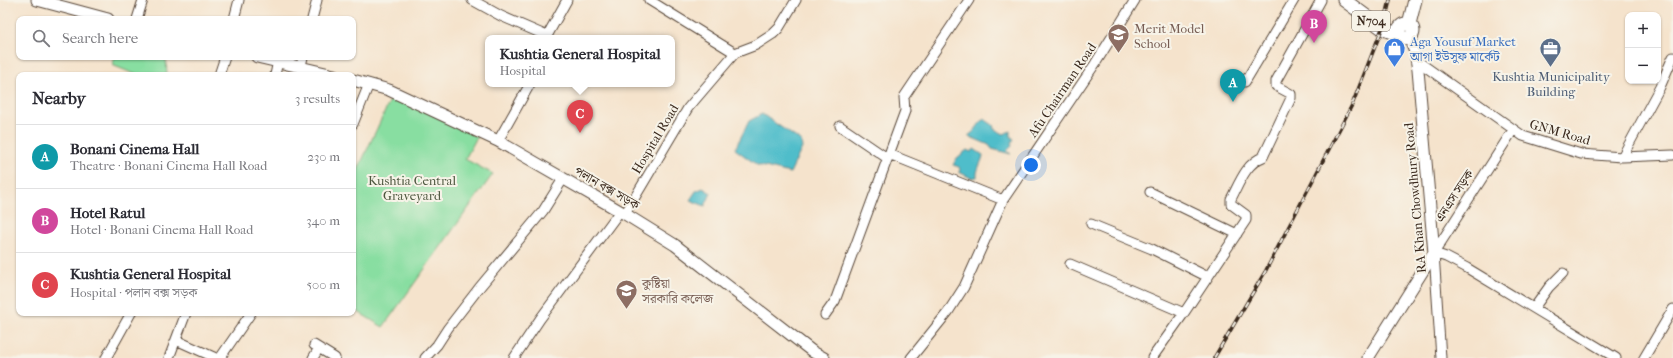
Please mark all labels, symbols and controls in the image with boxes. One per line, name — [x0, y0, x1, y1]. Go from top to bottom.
pin: B — [1301, 10, 1327, 43]
road number: N704 — [1352, 11, 1390, 31]
map controls — [1625, 12, 1661, 84]
button: + — [1625, 12, 1661, 48]
search box — [16, 16, 356, 60]
place label: Merit Model School — [1134, 21, 1205, 51]
school or university icon: Merit Model School — [1106, 22, 1132, 55]
icon: search — [30, 27, 52, 49]
text: Search here — [62, 29, 138, 47]
place label: Aga Yousuf Market আগা ইউসুফ মার্কেট — [1409, 34, 1516, 64]
popup — [485, 35, 675, 87]
shop icon: Aga Yousuf Market আগা ইউসুফ মার্কেট — [1381, 35, 1407, 68]
office icon: Kushtia Municipality Building — [1538, 35, 1564, 68]
street label: Afu Chairman Road — [1024, 39, 1100, 141]
text: Kushtia General Hospital — [499, 45, 661, 63]
button: − — [1625, 48, 1661, 84]
text: Hospital — [499, 63, 546, 78]
pin: A — [1220, 69, 1246, 102]
place label: Kushtia Municipality Building — [1492, 69, 1611, 99]
text: Nearby — [32, 88, 86, 108]
text: 3 results — [295, 91, 340, 106]
pin: C — [567, 100, 593, 133]
street label: Hospital Road — [628, 101, 682, 176]
street label: GNM Road — [1528, 116, 1593, 148]
street label: RA Khan Chowdhury Road — [1401, 121, 1429, 274]
text: Bonani Cinema Hall — [70, 140, 199, 158]
text: A — [41, 149, 49, 164]
text: 230 m — [307, 149, 340, 164]
your location — [1021, 155, 1041, 175]
text: Theatre · Bonani Cinema Hall Road — [70, 158, 267, 173]
street label: পলান বক্স সড়ক — [572, 163, 643, 213]
street label: এনএস সড়ক — [1432, 166, 1477, 225]
park label: Kushtia Central Graveyard — [368, 173, 456, 203]
text: Hotel Ratul — [70, 204, 145, 222]
text: B — [41, 213, 49, 228]
text: 340 m — [306, 213, 340, 228]
text: Hotel · Bonani Cinema Hall Road — [70, 222, 253, 237]
text: Kushtia General Hospital — [70, 265, 231, 283]
place label: কুষ্টিয়া সরকারি কলেজ — [641, 276, 714, 306]
text: C — [41, 277, 49, 292]
text: 500 m — [306, 277, 340, 292]
school or university icon: কুষ্টিয়া সরকারি কলেজ — [614, 277, 640, 310]
text: Hospital · পলান বক্স সড়ক — [70, 285, 197, 300]

